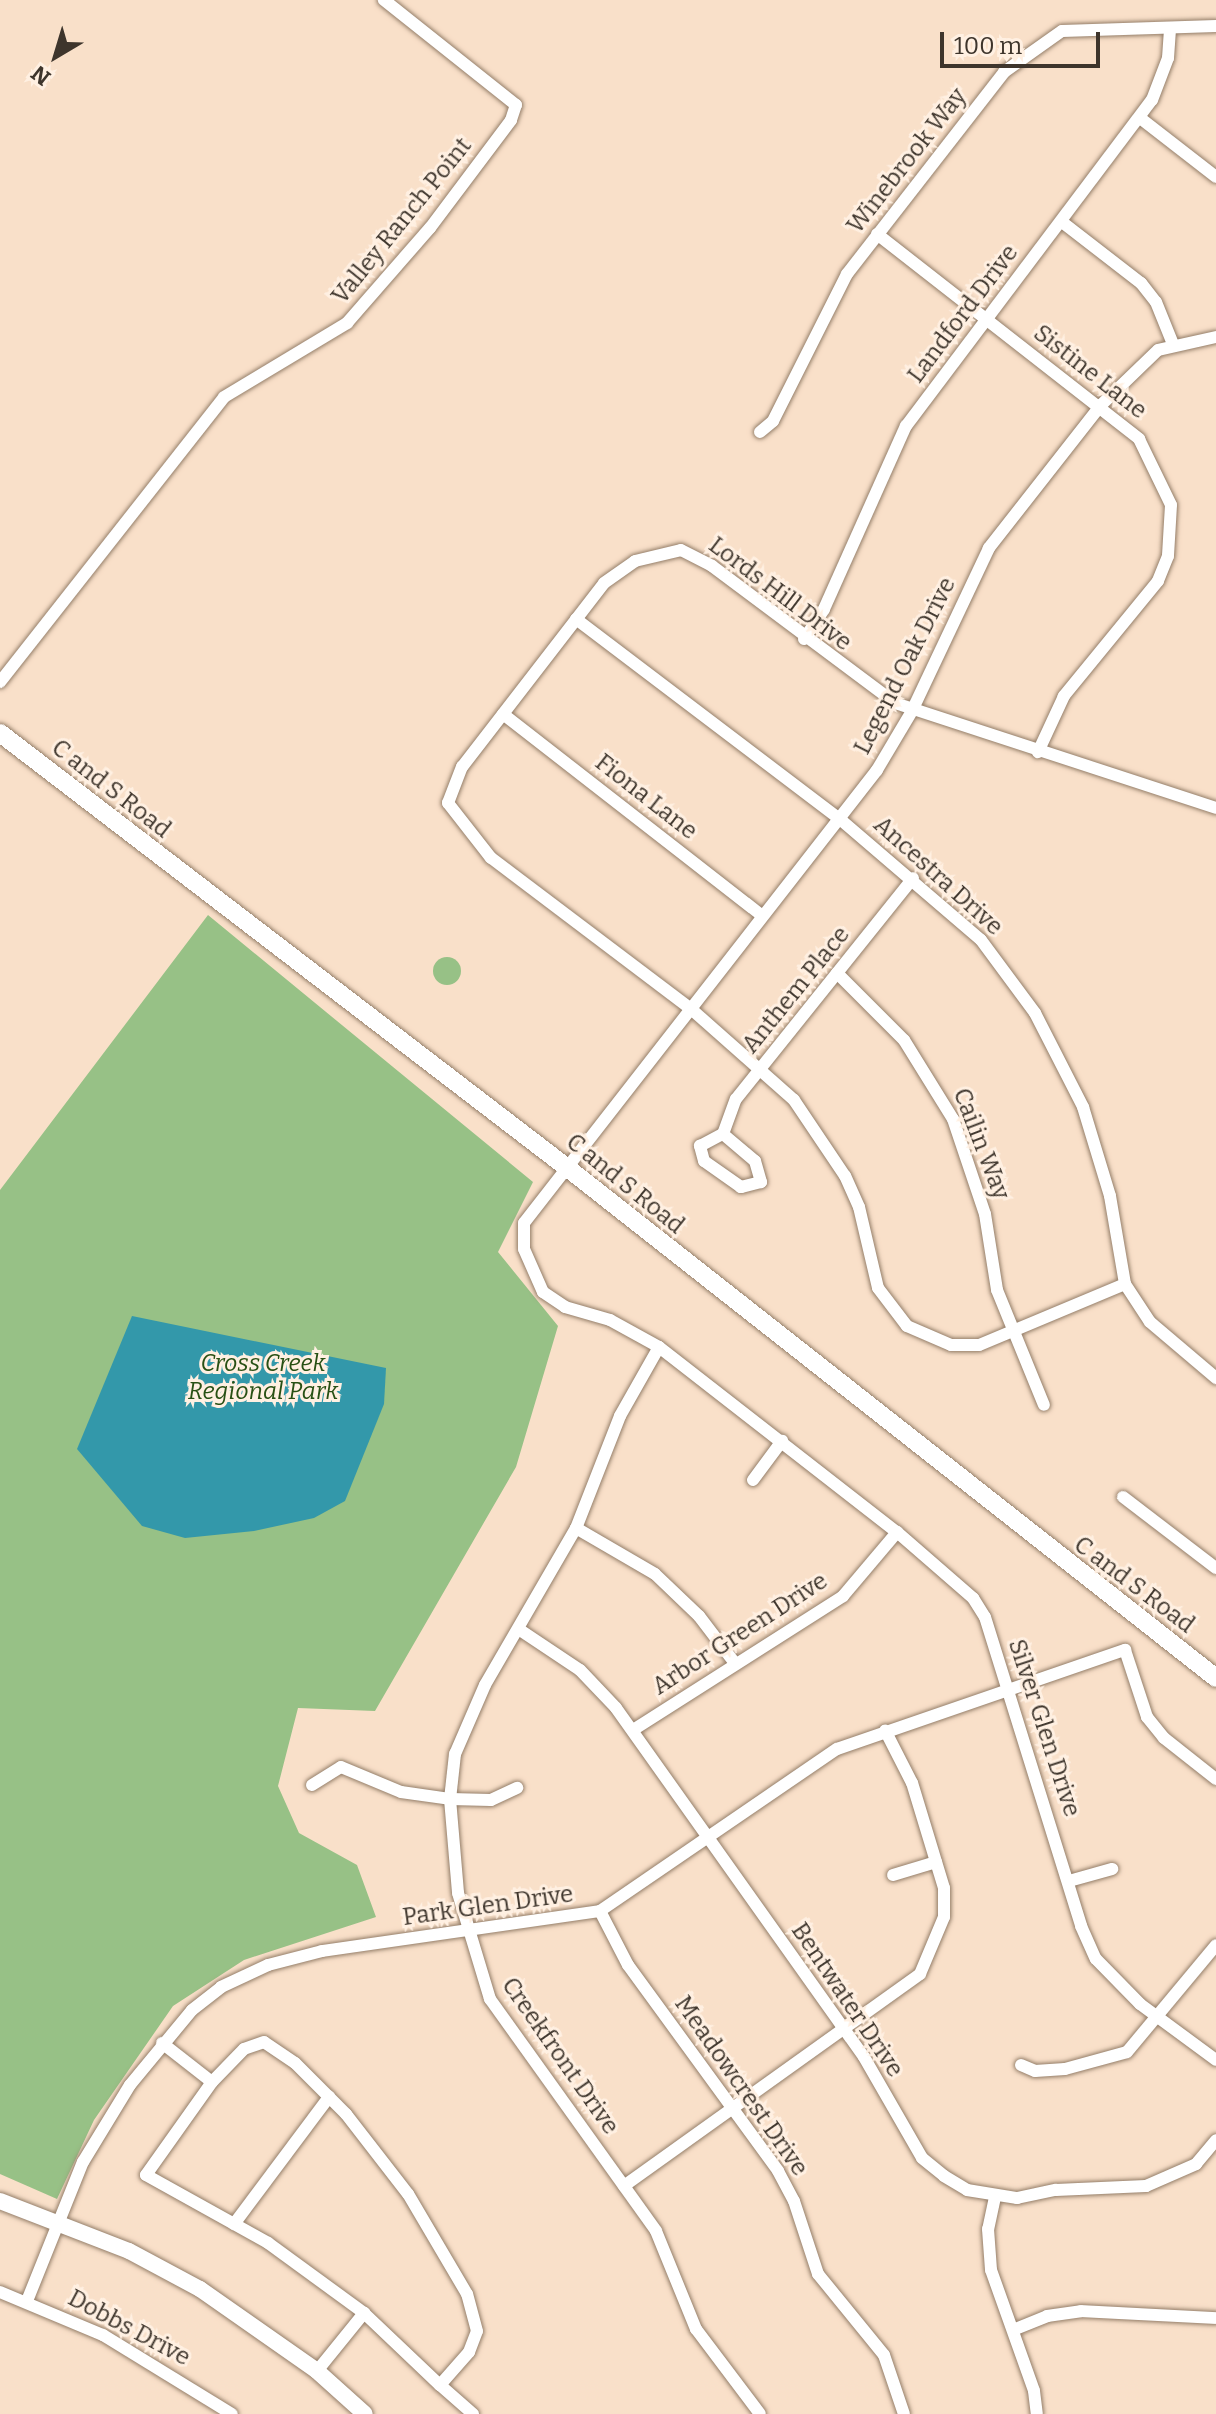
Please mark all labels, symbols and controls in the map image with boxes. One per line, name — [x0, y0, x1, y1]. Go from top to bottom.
north arrow — [16, 16, 96, 96]
scale bar — [944, 16, 1104, 66]
text: 100 m — [954, 32, 1022, 60]
text: N — [26, 59, 56, 91]
street label: Winebrook Way — [841, 83, 973, 239]
street label: Valley Ranch Point — [326, 132, 478, 310]
street label: Landford Drive — [902, 239, 1024, 389]
street label: Sistine Lane — [1028, 319, 1152, 425]
street label: Lords Hill Drive — [703, 531, 857, 657]
street label: Legend Oak Drive — [848, 573, 962, 759]
street label: C and S Road — [46, 734, 176, 844]
street label: Fiona Lane — [589, 748, 703, 846]
street label: Ancestra Drive — [867, 810, 1009, 942]
street label: Anthem Place — [736, 921, 856, 1059]
street label: Cailin Way — [947, 1084, 1015, 1204]
street label: C and S Road — [560, 1128, 690, 1240]
park label: Cross Creek Regional Park — [188, 1350, 338, 1406]
street label: C and S Road — [1068, 1530, 1200, 1640]
street label: Arbor Green Drive — [647, 1567, 833, 1701]
street label: Silver Glen Drive — [1002, 1636, 1086, 1820]
street label: Park Glen Drive — [401, 1880, 575, 1932]
street label: Bentwater Drive — [785, 1917, 909, 2083]
street label: Creekfront Drive — [495, 1972, 625, 2140]
street label: Meadowcrest Drive — [668, 1991, 814, 2181]
street label: Dobbs Drive — [63, 2284, 195, 2372]

